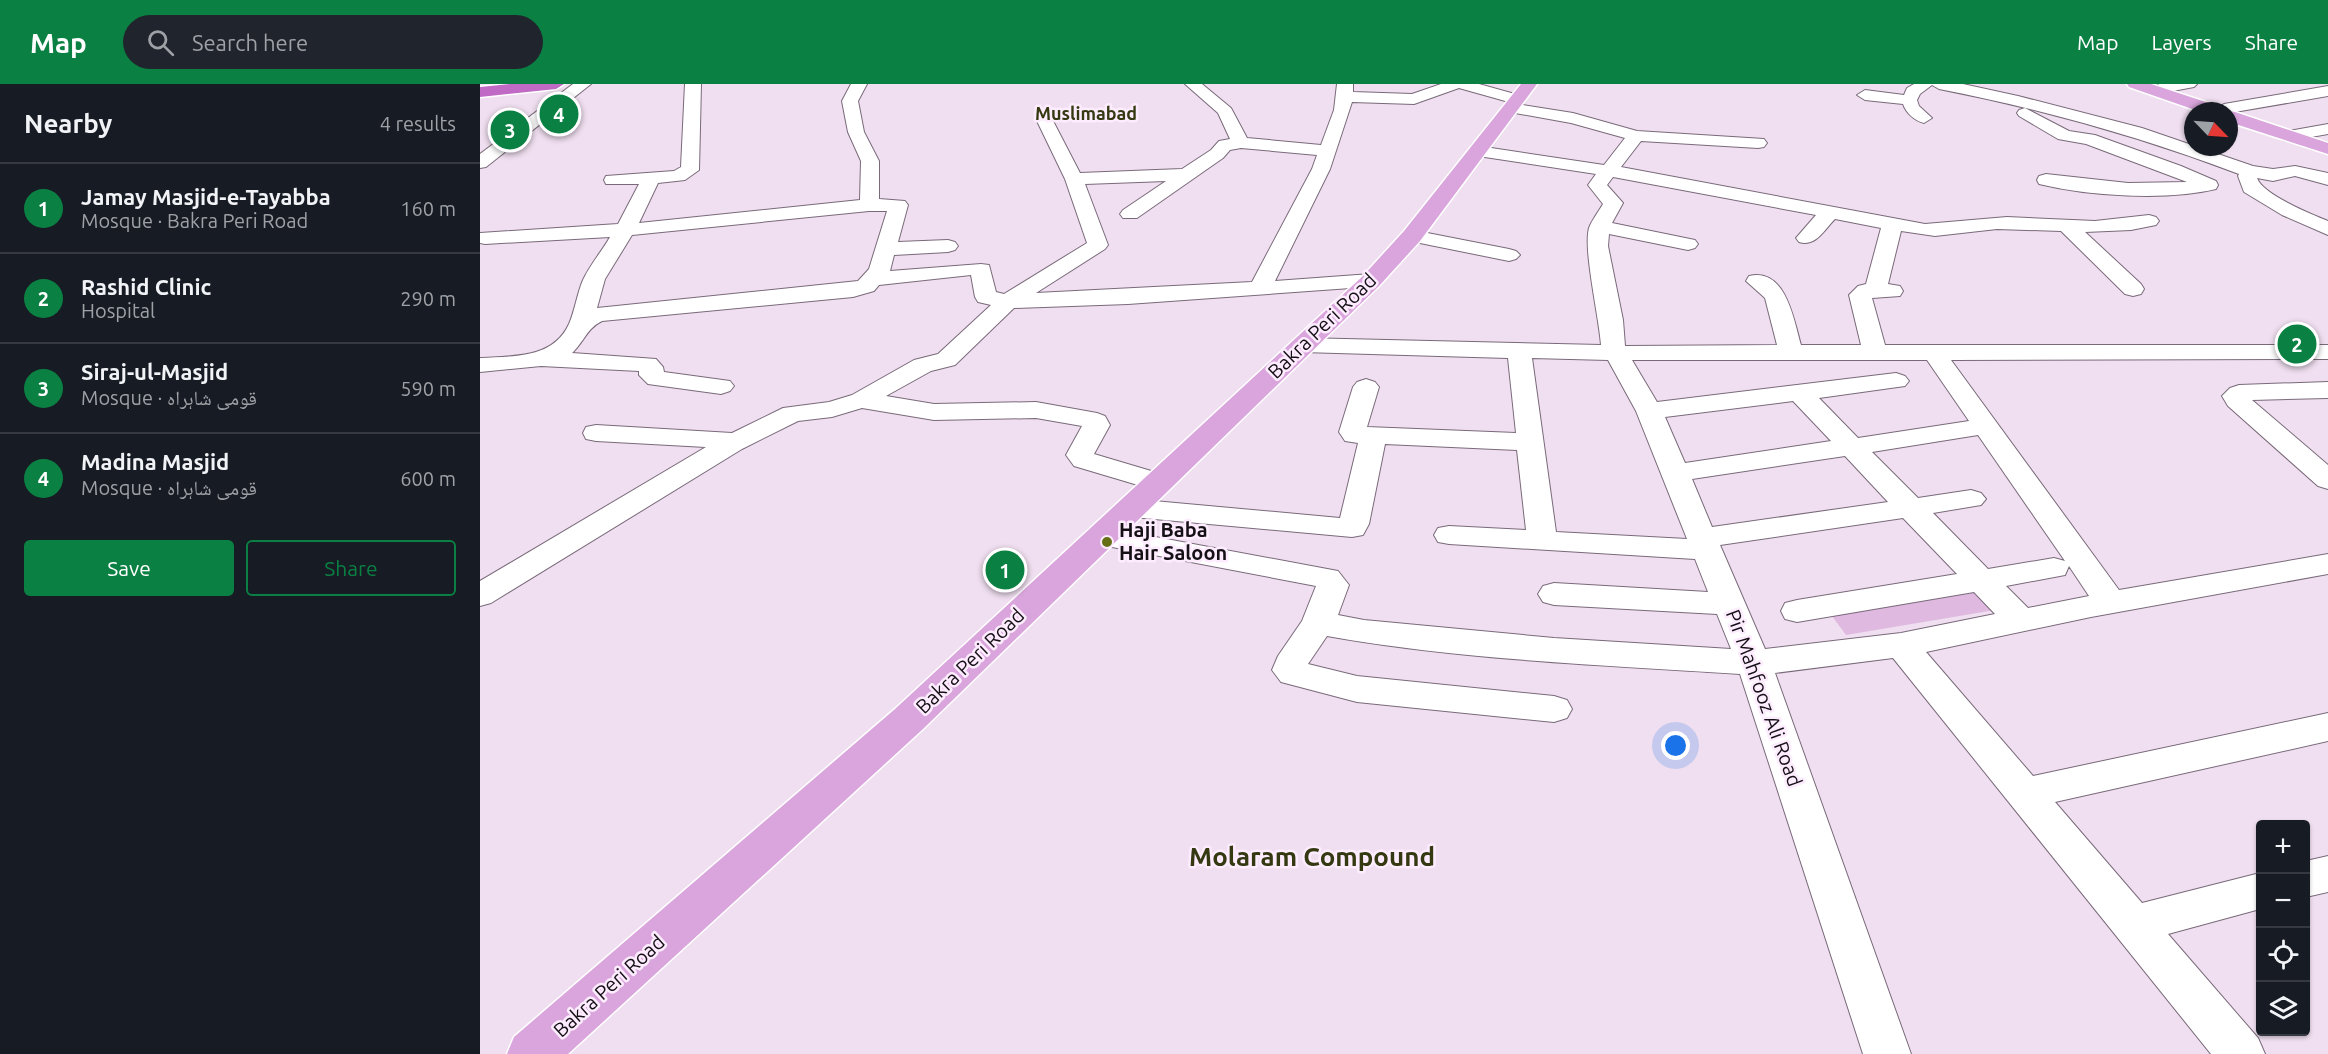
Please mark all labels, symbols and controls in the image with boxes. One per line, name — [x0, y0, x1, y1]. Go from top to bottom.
search box — [123, 15, 543, 69]
icon: search — [144, 26, 177, 59]
text: Map — [30, 27, 87, 58]
text: Search here — [192, 30, 308, 55]
text: Map — [2077, 30, 2118, 54]
text: Layers — [2151, 30, 2212, 54]
text: Share — [2245, 30, 2298, 54]
pin: 4 — [540, 92, 578, 136]
north arrow — [2184, 102, 2238, 156]
district label: Muslimabad — [1035, 103, 1137, 123]
pin: 3 — [490, 108, 530, 152]
text: Nearby — [24, 109, 112, 138]
text: 4 results — [380, 112, 456, 135]
text: Jamay Masjid-e-Tayabba — [81, 184, 331, 209]
text: 1 — [38, 197, 49, 220]
text: 160 m — [400, 197, 456, 220]
text: Mosque · Bakra Peri Road — [81, 209, 308, 232]
street label: Bakra Peri Road — [1263, 268, 1380, 383]
text: Rashid Clinic — [81, 274, 211, 299]
text: 2 — [38, 287, 49, 310]
text: 290 m — [400, 287, 456, 310]
text: Hospital — [81, 299, 155, 322]
pin: 2 — [2278, 322, 2316, 366]
text: Siraj-ul-Masjid — [81, 359, 228, 384]
text: 3 — [38, 377, 49, 400]
text: 590 m — [400, 377, 456, 400]
text: Mosque · قومی شاہراہ — [81, 386, 257, 409]
text: Madina Masjid — [81, 449, 229, 474]
text: 4 — [38, 467, 49, 490]
text: 600 m — [400, 467, 456, 490]
text: Mosque · قومی شاہراہ — [81, 476, 257, 499]
place label: Haji Baba Hair Saloon — [1119, 518, 1227, 564]
marker: Haji Baba Hair Saloon — [1100, 535, 1114, 549]
button: Save — [24, 540, 234, 596]
button: Share — [246, 540, 456, 596]
pin: 1 — [986, 548, 1024, 592]
street label: Bakra Peri Road — [911, 603, 1028, 718]
street label: Pir Mahfooz Ali Road — [1722, 606, 1807, 789]
your location — [1661, 731, 1690, 760]
map controls — [2256, 820, 2310, 1036]
button: + — [2256, 820, 2310, 874]
district label: Molaram Compound — [1189, 842, 1435, 871]
button: − — [2256, 874, 2310, 928]
button: locate — [2256, 928, 2310, 982]
street label: Bakra Peri Road — [548, 930, 669, 1041]
button: layers — [2256, 982, 2310, 1036]

